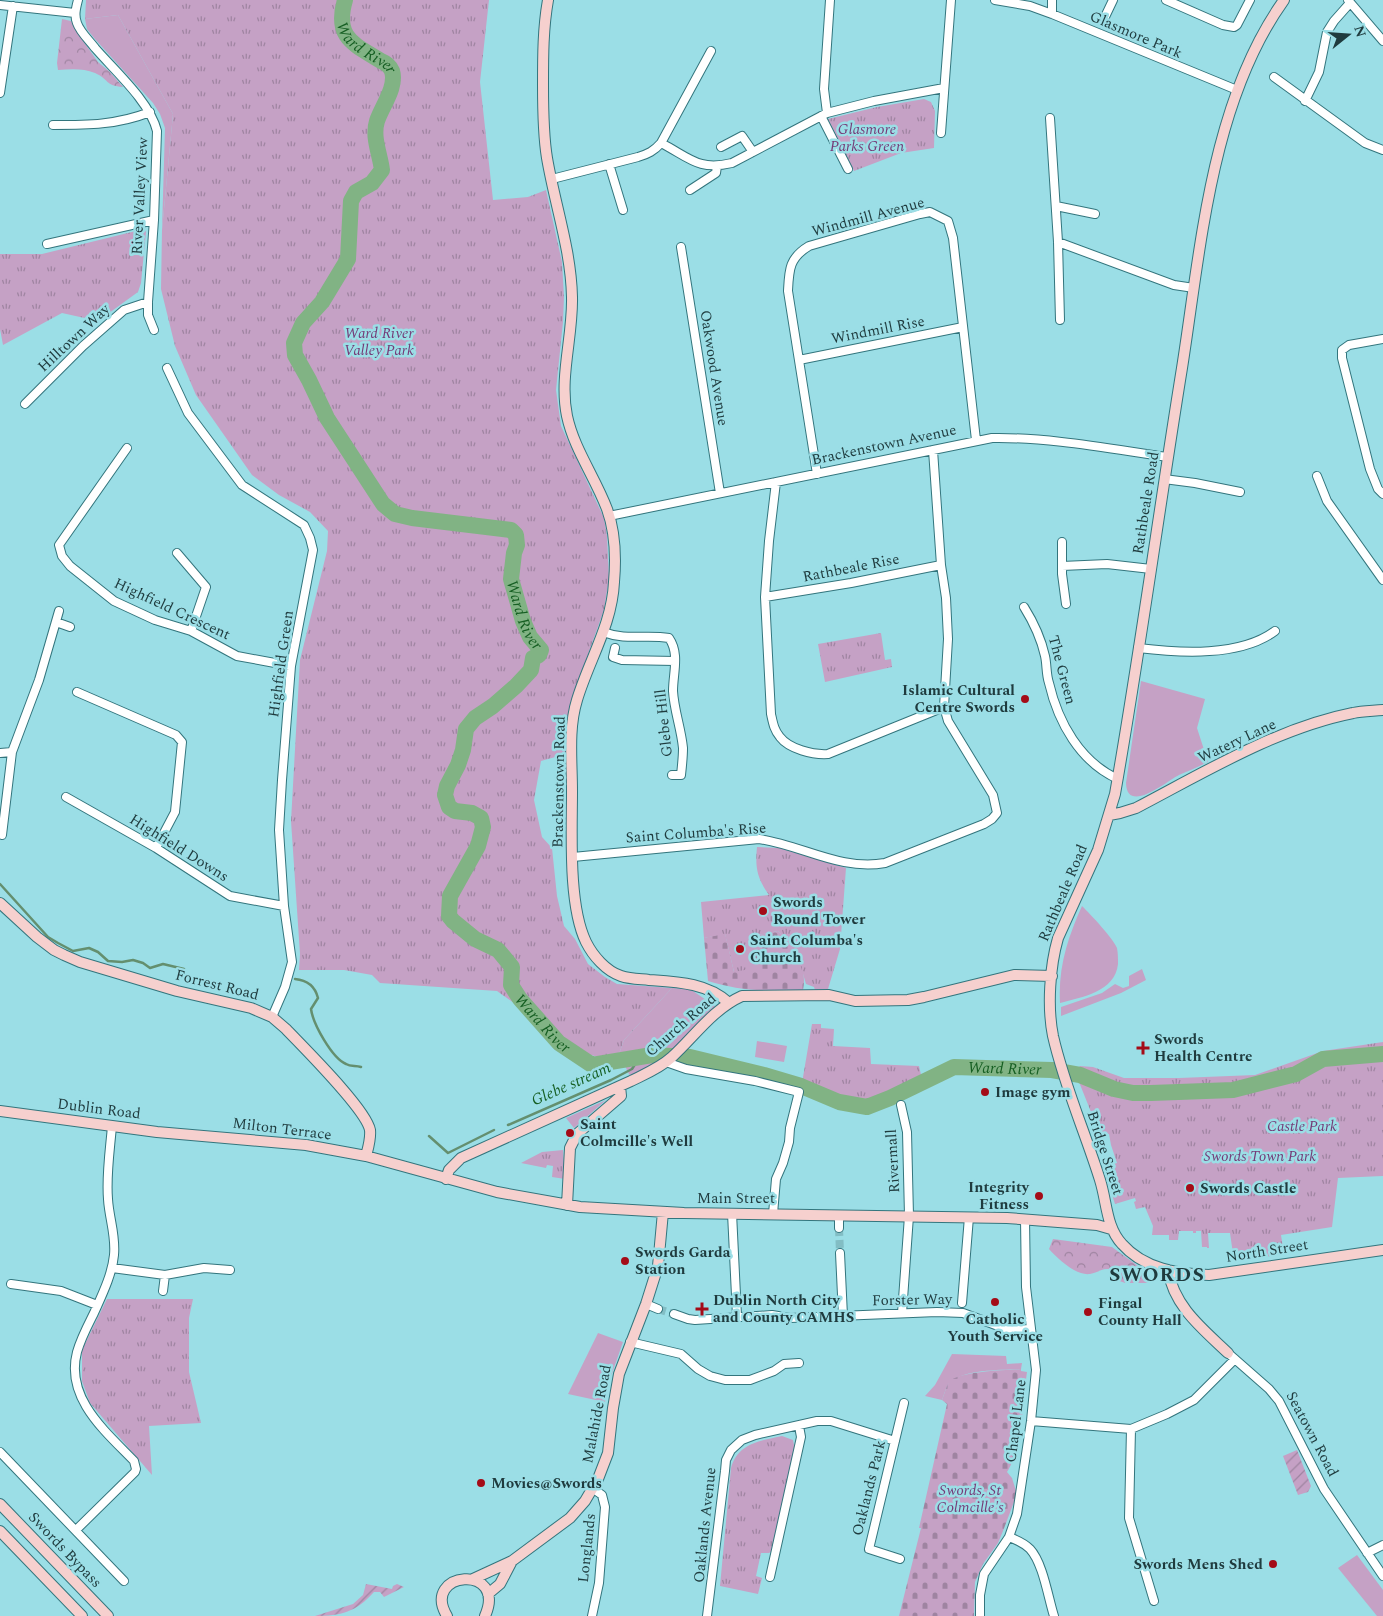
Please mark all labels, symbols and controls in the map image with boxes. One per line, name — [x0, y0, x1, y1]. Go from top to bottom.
street label: Glasmore Park — [1086, 5, 1186, 65]
north arrow — [1323, 10, 1373, 60]
water label: Ward River — [330, 18, 403, 78]
text: N — [1348, 23, 1372, 40]
park label: Glasmore Parks Green — [830, 118, 904, 158]
street label: River Valley View — [125, 136, 155, 255]
street label: Windmill Avenue — [809, 191, 927, 243]
street label: Hilltown Way — [33, 298, 116, 378]
street label: Oakwood Avenue — [693, 308, 735, 428]
street label: Windmill Rise — [829, 310, 927, 350]
park label: Ward River Valley Park — [344, 322, 414, 362]
street label: Brackenstown Avenue — [809, 418, 959, 472]
street label: Rathbeale Road — [1127, 450, 1165, 556]
street label: Rathbeale Rise — [801, 547, 901, 589]
street label: Highfield Crescent — [110, 572, 234, 646]
water label: Ward River — [500, 577, 549, 656]
street label: Highfield Green — [262, 609, 300, 719]
street label: The Green — [1042, 633, 1082, 707]
place label: Islamic Cultural Centre Swords — [902, 679, 1015, 719]
street label: Glebe Hill — [649, 688, 679, 758]
marker: Islamic Cultural Centre Swords — [1019, 693, 1031, 705]
street label: Watery Lane — [1194, 713, 1280, 769]
street label: Brackenstown Road — [546, 716, 572, 848]
street label: Highfield Downs — [125, 808, 233, 888]
street label: Saint Columba's Rise — [625, 817, 767, 849]
street label: Rathbeale Road — [1032, 841, 1094, 945]
place label: Swords Round Tower — [773, 891, 866, 931]
marker: Swords Round Tower — [757, 905, 769, 917]
place label: Saint Columba's Church — [750, 929, 863, 969]
marker: Saint Columba's Church — [734, 943, 746, 955]
street label: Forrest Road — [173, 964, 261, 1006]
water label: Ward River — [509, 988, 576, 1060]
street label: Church Road — [640, 988, 722, 1062]
place label: Swords Health Centre — [1154, 1028, 1252, 1068]
marker: Swords Health Centre — [1136, 1041, 1150, 1055]
water label: Ward River — [967, 1055, 1042, 1082]
water label: Glebe stream — [527, 1056, 615, 1112]
place label: Image gym — [995, 1081, 1071, 1104]
marker: Image gym — [979, 1086, 991, 1098]
street label: Dublin Road — [56, 1092, 142, 1126]
street label: Bridge Street — [1081, 1108, 1129, 1198]
street label: Milton Terrace — [231, 1112, 333, 1146]
place label: Saint Colmcille's Well — [580, 1113, 693, 1153]
park label: Castle Park — [1267, 1115, 1337, 1138]
marker: Saint Colmcille's Well — [564, 1127, 576, 1139]
street label: Rivermall — [880, 1128, 906, 1194]
park label: Swords Town Park — [1204, 1145, 1316, 1168]
place label: Integrity Fitness — [968, 1176, 1030, 1216]
place label: Swords Castle — [1200, 1177, 1296, 1200]
marker: Swords Castle — [1184, 1182, 1196, 1194]
street label: Main Street — [697, 1187, 775, 1210]
marker: Integrity Fitness — [1033, 1190, 1045, 1202]
street label: North Street — [1224, 1233, 1310, 1269]
place label: Swords Garda Station — [635, 1241, 731, 1281]
marker: Swords Garda Station — [619, 1255, 631, 1267]
district label: SWORDS — [1109, 1260, 1205, 1290]
street label: Forster Way — [872, 1288, 953, 1312]
place label: Dublin North City and County CAMHS — [713, 1289, 854, 1329]
place label: Fingal County Hall — [1098, 1292, 1182, 1332]
marker: Catholic Youth Service — [989, 1296, 1001, 1308]
marker: Dublin North City and County CAMHS — [695, 1302, 709, 1316]
marker: Fingal County Hall — [1082, 1306, 1094, 1318]
place label: Catholic Youth Service — [947, 1308, 1043, 1348]
street label: Malahide Road — [576, 1363, 618, 1465]
street label: Chapel Lane — [999, 1378, 1033, 1464]
street label: Seatown Road — [1280, 1387, 1344, 1481]
street label: Oaklands Park — [846, 1438, 892, 1538]
street label: Oaklands Avenue — [687, 1466, 723, 1584]
place label: Movies@Swords — [491, 1472, 602, 1495]
marker: Movies@Swords — [475, 1477, 487, 1489]
park label: Swords, St Colmcille's — [936, 1479, 1004, 1519]
street label: Swords Bypass — [23, 1507, 107, 1593]
street label: Longlands — [572, 1512, 602, 1584]
place label: Swords Mens Shed — [1133, 1553, 1263, 1576]
marker: Swords Mens Shed — [1267, 1558, 1279, 1570]

